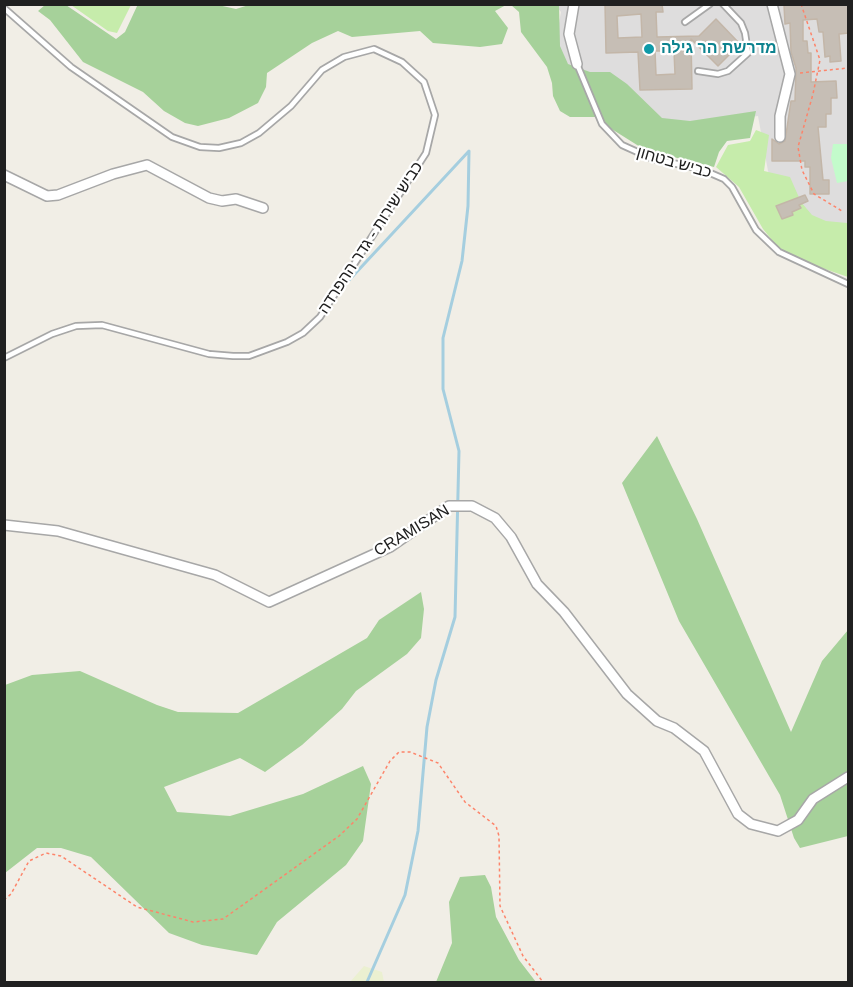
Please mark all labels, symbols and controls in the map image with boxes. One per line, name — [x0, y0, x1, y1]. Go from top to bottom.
place label: מדרשת הר גילה — [661, 39, 777, 59]
marker: מדרשת הר גילה — [642, 42, 656, 56]
street label: כביש בטחון — [634, 143, 714, 183]
street label: כביש שירות - גדר ההפרדה — [315, 158, 427, 318]
street label: CRAMISAN — [371, 501, 453, 561]

